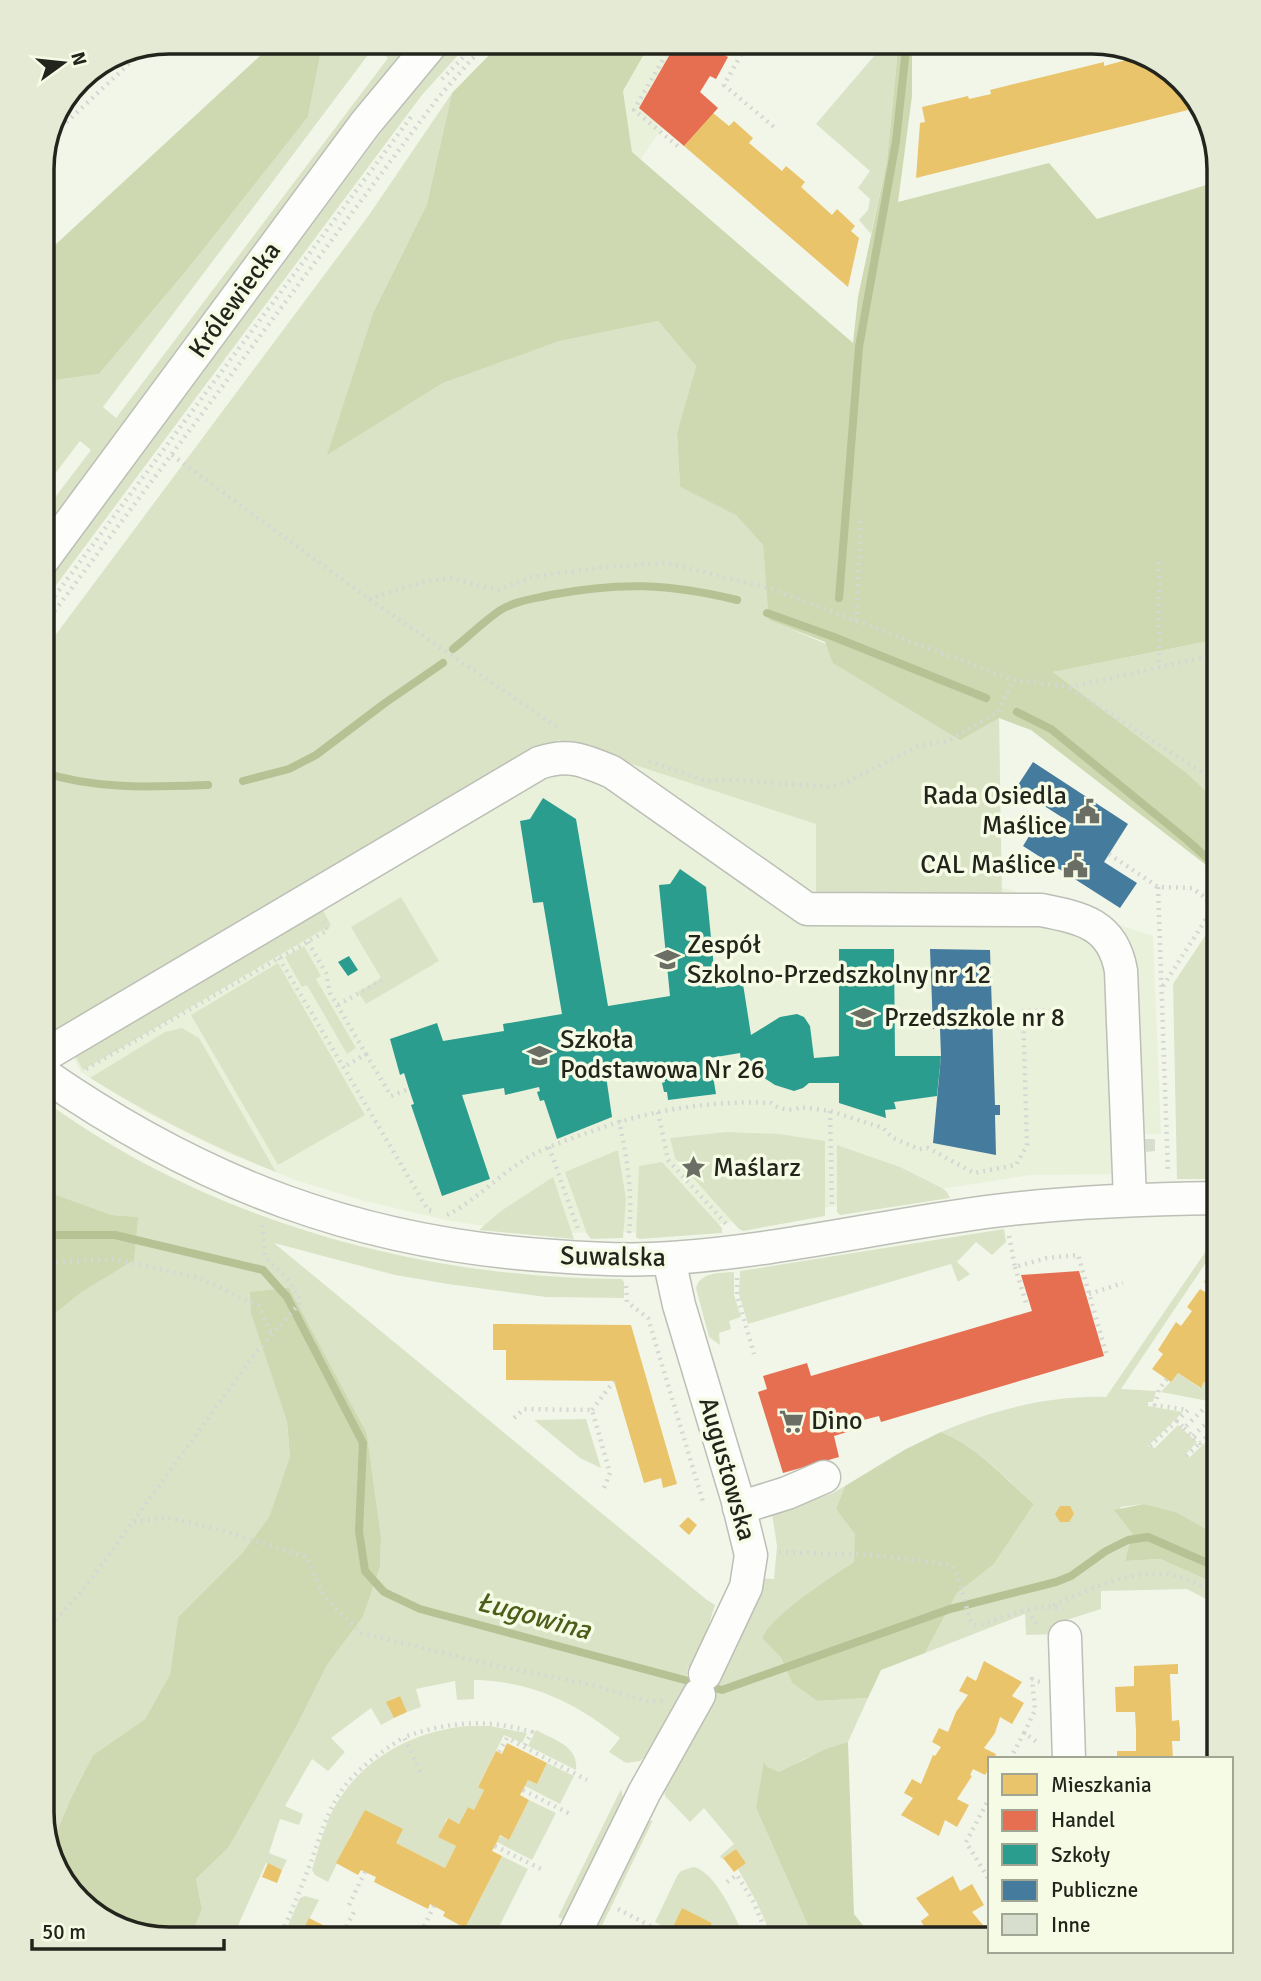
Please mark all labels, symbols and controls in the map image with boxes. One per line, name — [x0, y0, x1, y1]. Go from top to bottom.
north arrow — [28, 28, 98, 98]
text: N — [65, 49, 92, 68]
street label: Królewiecka — [182, 236, 288, 364]
place label: Rada Osiedla Maślice — [923, 780, 1067, 842]
public building icon: Rada Osiedla Maślice — [1073, 797, 1101, 825]
place label: CAL Maślice — [920, 849, 1056, 881]
public building icon: CAL Maślice — [1062, 851, 1090, 879]
place label: Zespół Szkolno-Przedszkolny nr 12 — [687, 929, 991, 991]
school or university icon: Zespół Szkolno-Przedszkolny nr 12 — [653, 946, 681, 974]
place label: Przedszkole nr 8 — [884, 1002, 1065, 1034]
school or university icon: Przedszkole nr 8 — [850, 1004, 878, 1032]
place label: Szkoła Podstawowa Nr 26 — [560, 1024, 765, 1086]
school or university icon: Szkoła Podstawowa Nr 26 — [526, 1041, 554, 1069]
place label: Maślarz — [713, 1152, 801, 1184]
place icon: Maślarz — [679, 1154, 707, 1182]
street label: Suwalska — [560, 1240, 666, 1274]
street label: Augustowska — [691, 1394, 763, 1544]
place label: Dino — [811, 1405, 863, 1437]
supermarket icon: Dino — [777, 1407, 805, 1435]
water label: Ługowina — [474, 1585, 595, 1648]
legend — [988, 1757, 1233, 1953]
text: Mieszkania — [1051, 1772, 1152, 1798]
text: Handel — [1051, 1807, 1115, 1833]
text: Szkoły — [1051, 1842, 1110, 1868]
text: Publiczne — [1051, 1877, 1138, 1903]
scale bar — [32, 1908, 224, 1952]
text: Inne — [1051, 1912, 1091, 1938]
text: 50 m — [42, 1919, 86, 1945]

